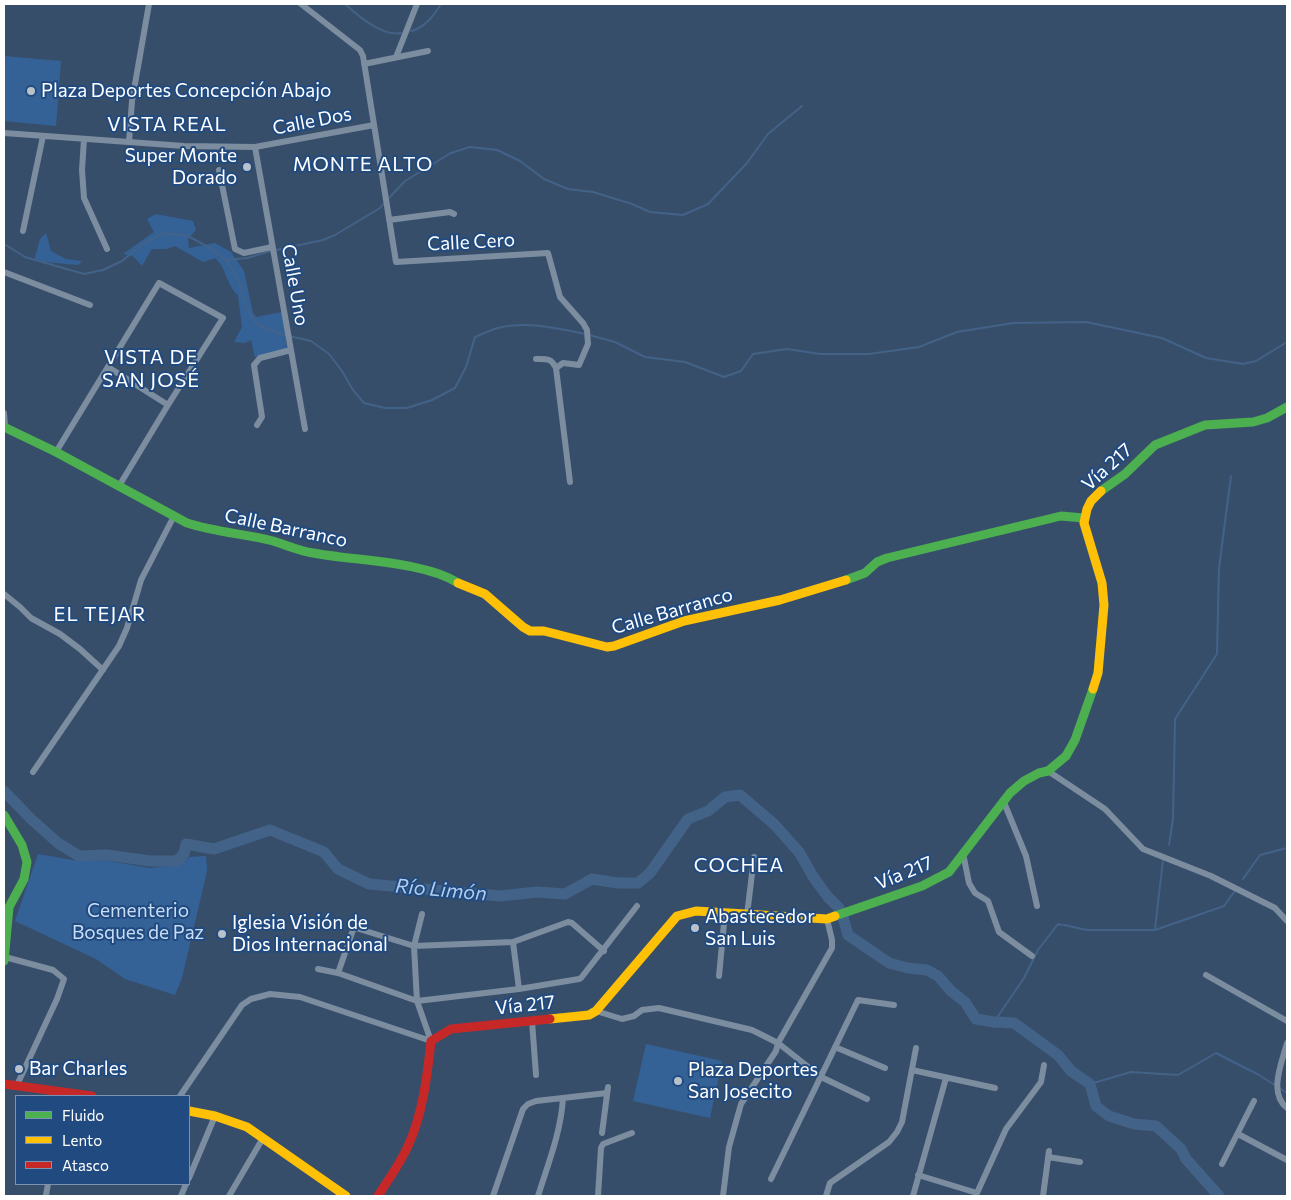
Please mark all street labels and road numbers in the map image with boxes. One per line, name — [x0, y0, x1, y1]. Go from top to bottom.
street label: Calle Dos — [271, 102, 353, 140]
street label: Calle Cero — [427, 228, 515, 256]
street label: Calle Uno — [277, 242, 313, 328]
street label: Vía 217 — [1077, 438, 1137, 496]
street label: Calle Barranco — [222, 504, 350, 552]
street label: Calle Barranco — [609, 583, 735, 639]
street label: Vía 217 — [872, 851, 936, 895]
street label: Vía 217 — [494, 991, 556, 1019]

